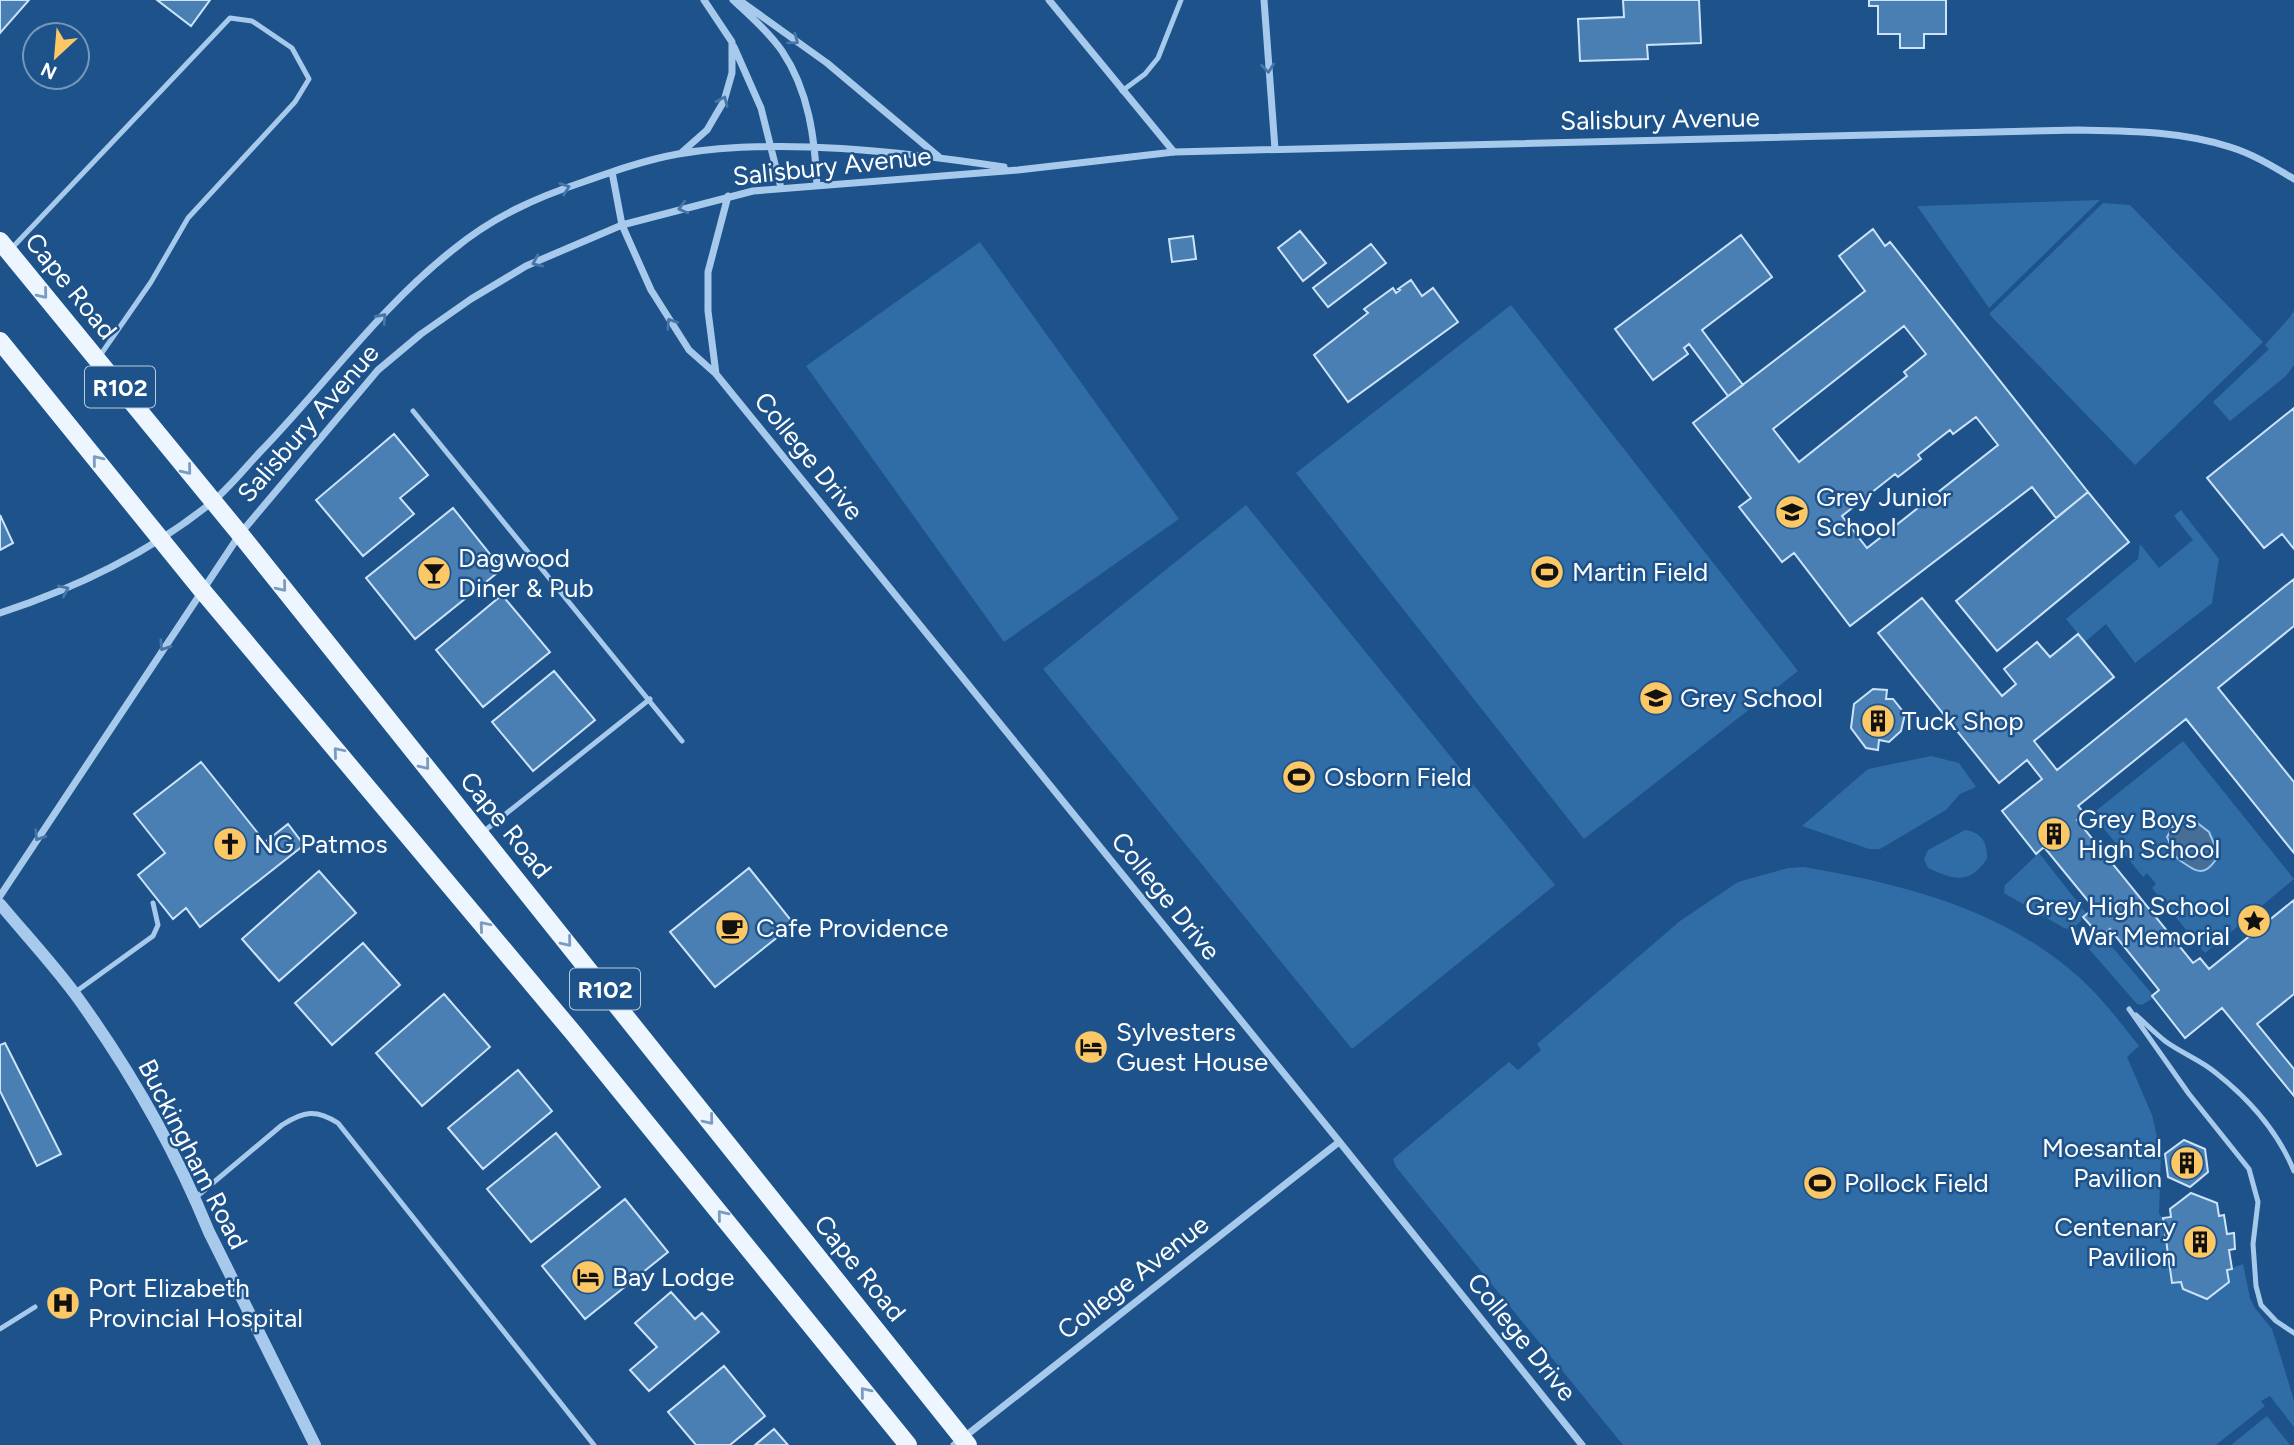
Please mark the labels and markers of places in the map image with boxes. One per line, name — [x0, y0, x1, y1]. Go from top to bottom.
place label: Grey Junior School — [1816, 481, 1951, 543]
school or university icon: Grey Junior School — [1773, 493, 1811, 531]
place label: Dagwood Diner & Pub — [458, 542, 594, 604]
sports icon: Martin Field — [1528, 553, 1566, 591]
bar icon: Dagwood Diner & Pub — [415, 554, 453, 592]
place label: Martin Field — [1572, 556, 1708, 588]
school or university icon: Grey School — [1637, 679, 1675, 717]
place label: Grey School — [1680, 682, 1823, 714]
building icon: Tuck Shop — [1859, 702, 1897, 740]
place label: Tuck Shop — [1902, 705, 2024, 737]
sports icon: Osborn Field — [1280, 758, 1318, 796]
place label: Osborn Field — [1324, 761, 1472, 793]
place label: Grey Boys High School — [2078, 803, 2220, 865]
building icon: Grey Boys High School — [2035, 815, 2073, 853]
church icon: NG Patmos — [211, 825, 249, 863]
place label: NG Patmos — [254, 828, 388, 860]
place label: Grey High School War Memorial — [2025, 890, 2230, 952]
place icon: Grey High School War Memorial — [2235, 902, 2273, 940]
cafe icon: Cafe Providence — [713, 909, 751, 947]
place label: Cafe Providence — [756, 912, 948, 944]
place label: Sylvesters Guest House — [1116, 1016, 1268, 1078]
hotel icon: Sylvesters Guest House — [1072, 1028, 1110, 1066]
place label: Moesantal Pavilion — [2042, 1132, 2162, 1194]
building icon: Moesantal Pavilion — [2168, 1144, 2206, 1182]
sports icon: Pollock Field — [1801, 1164, 1839, 1202]
place label: Pollock Field — [1844, 1167, 1989, 1199]
place label: Centenary Pavilion — [2054, 1211, 2176, 1273]
building icon: Centenary Pavilion — [2181, 1223, 2219, 1261]
hotel icon: Bay Lodge — [569, 1258, 607, 1296]
place label: Bay Lodge — [612, 1261, 734, 1293]
place label: Port Elizabeth Provincial Hospital — [88, 1272, 303, 1334]
hospital icon: Port Elizabeth Provincial Hospital — [44, 1284, 82, 1322]

